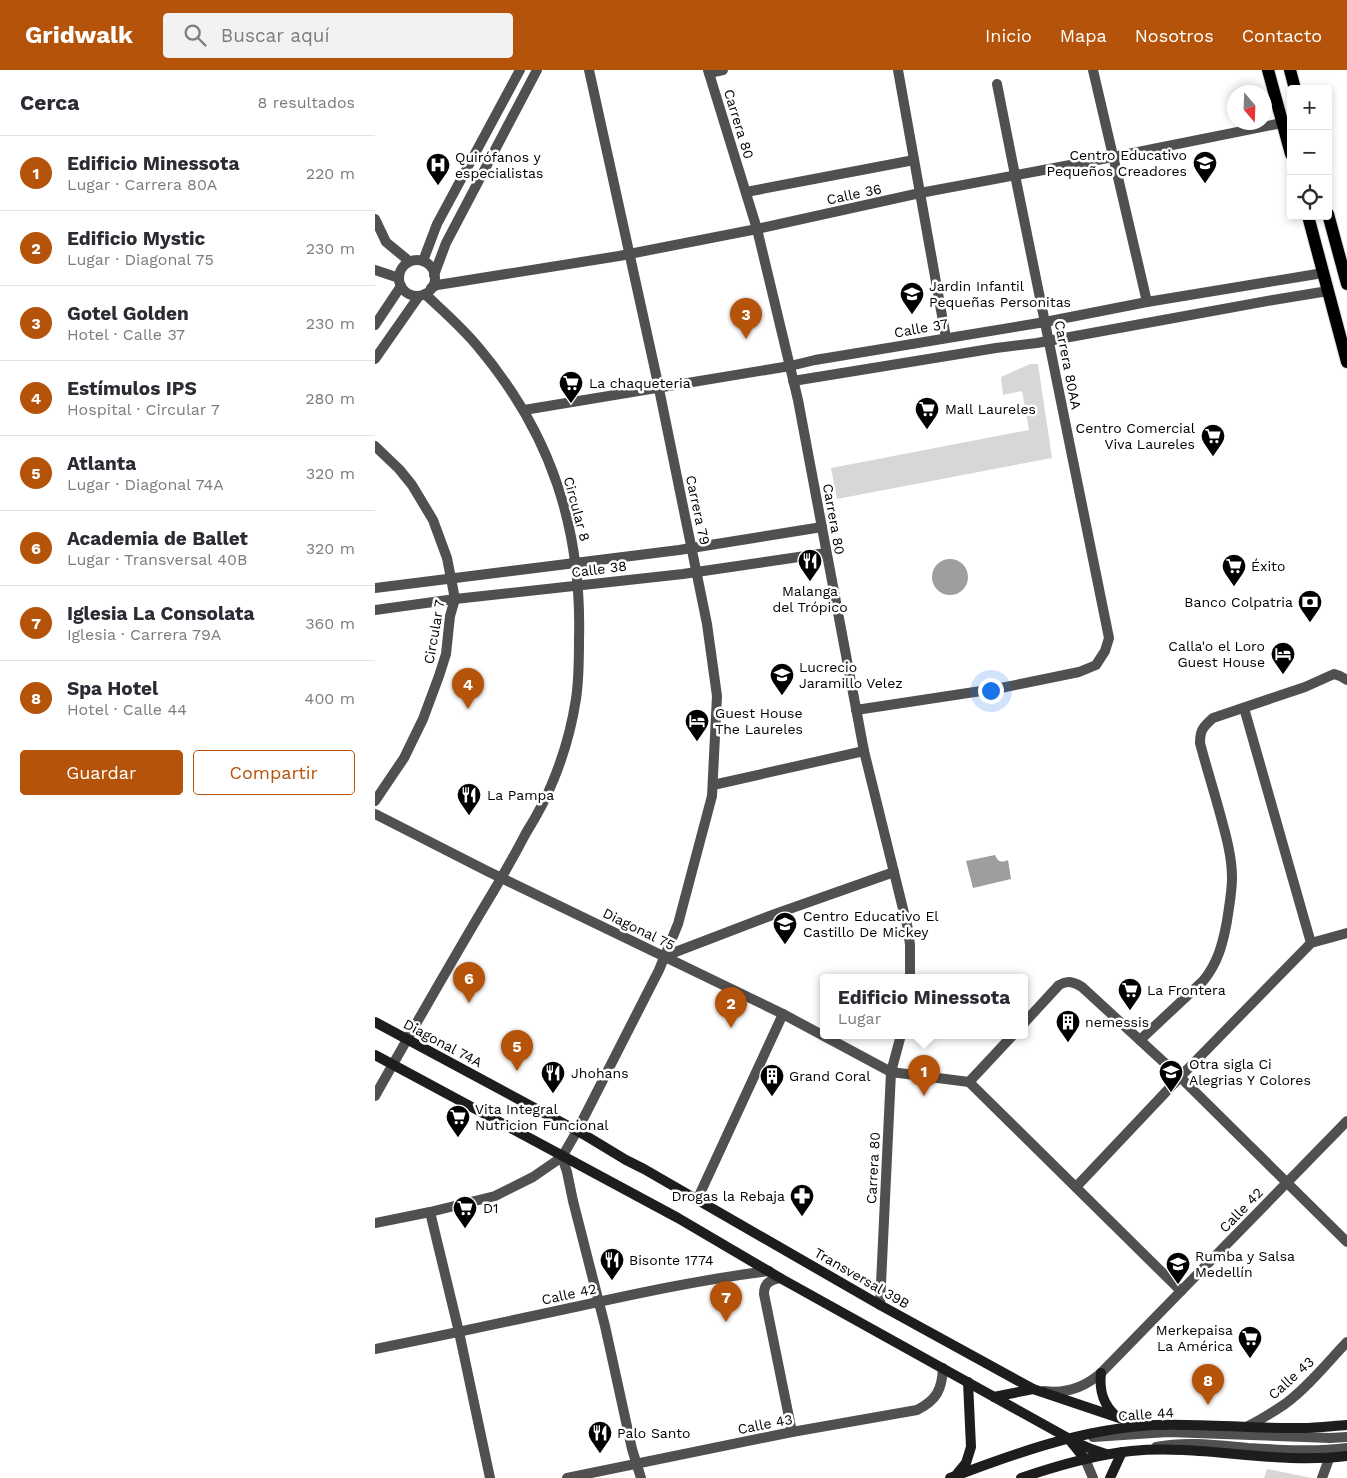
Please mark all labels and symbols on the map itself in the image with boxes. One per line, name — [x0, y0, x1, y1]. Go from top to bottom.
north arrow — [1227, 85, 1272, 130]
street label: Carrera 80 — [721, 87, 757, 161]
place label: Centro Educativo Pequeños Creadores — [1047, 147, 1187, 179]
place label: Quirófanos y especialistas — [455, 149, 543, 181]
school or university icon: Centro Educativo Pequeños Creadores — [1192, 150, 1218, 184]
hospital icon: Quirófanos y especialistas — [425, 152, 451, 186]
street label: Calle 36 — [825, 180, 883, 208]
place label: Jardin Infantil Pequeñas Personitas — [929, 278, 1071, 310]
school or university icon: Jardin Infantil Pequeñas Personitas — [899, 281, 925, 315]
pin: 3 — [730, 298, 762, 339]
street label: Calle 37 — [893, 315, 949, 341]
street label: Carrera 80AA — [1052, 319, 1084, 411]
supermarket icon: La chaqueteria — [558, 370, 584, 404]
place label: La chaqueteria — [589, 375, 691, 391]
supermarket icon: Mall Laureles — [914, 396, 940, 430]
place label: Mall Laureles — [945, 401, 1036, 417]
place label: Centro Comercial Viva Laureles — [1076, 420, 1196, 452]
supermarket icon: Centro Comercial Viva Laureles — [1200, 423, 1226, 457]
street label: Carrera 79 — [683, 474, 713, 546]
street label: Circular 8 — [561, 475, 593, 543]
street label: Carrera 80 — [820, 482, 848, 556]
restaurant icon: Malanga del Trópico — [797, 548, 823, 582]
supermarket icon: Éxito — [1221, 553, 1247, 587]
street label: Calle 38 — [570, 558, 628, 580]
place label: Éxito — [1251, 558, 1285, 574]
place label: Malanga del Trópico — [772, 583, 848, 615]
bank icon: Banco Colpatria — [1297, 589, 1323, 623]
place label: Banco Colpatria — [1184, 594, 1293, 610]
street label: Circular 7 — [420, 598, 448, 665]
place label: Calla'o el Loro Guest House — [1168, 638, 1265, 670]
hotel icon: Calla'o el Loro Guest House — [1270, 641, 1296, 675]
place label: Lucrecio Jaramillo Velez — [799, 659, 903, 691]
school or university icon: Lucrecio Jaramillo Velez — [769, 662, 795, 696]
pin: 4 — [452, 668, 484, 709]
your location — [978, 678, 1004, 704]
place label: Guest House The Laureles — [715, 705, 803, 737]
hotel icon: Guest House The Laureles — [684, 708, 710, 742]
restaurant icon: La Pampa — [456, 782, 482, 816]
place label: La Pampa — [487, 787, 554, 803]
street label: Diagonal 75 — [600, 905, 678, 953]
place label: Centro Educativo El Castillo De Mickey — [803, 908, 939, 940]
school or university icon: Centro Educativo El Castillo De Mickey — [772, 911, 798, 945]
pin: 6 — [453, 962, 485, 1003]
supermarket icon: La Frontera — [1117, 977, 1143, 1011]
place label: La Frontera — [1147, 982, 1226, 998]
pin: 2 — [715, 987, 747, 1028]
building icon: nemessis — [1055, 1009, 1081, 1043]
place label: nemessis — [1085, 1014, 1149, 1030]
street label: Diagonal 74A — [401, 1016, 485, 1070]
pin: 5 — [501, 1030, 533, 1071]
pin: 1 — [908, 1055, 940, 1096]
place label: Otra sigla Ci Alegrias Y Colores — [1189, 1056, 1311, 1088]
school or university icon: Otra sigla Ci Alegrias Y Colores — [1158, 1059, 1184, 1093]
restaurant icon: Jhohans — [540, 1060, 566, 1094]
building icon: Grand Coral — [759, 1063, 785, 1097]
place label: Jhohans — [571, 1065, 629, 1081]
place label: Grand Coral — [789, 1068, 871, 1084]
place label: Vita Integral Nutricion Funcional — [475, 1101, 609, 1133]
supermarket icon: Vita Integral Nutricion Funcional — [445, 1104, 471, 1138]
street label: Carrera 80 — [863, 1132, 883, 1204]
pharmacy icon: Drogas la Rebaja — [789, 1183, 815, 1217]
street label: Calle 42 — [1216, 1184, 1266, 1236]
place label: Drogas la Rebaja — [671, 1188, 785, 1204]
supermarket icon: D1 — [452, 1195, 478, 1229]
place label: D1 — [483, 1200, 499, 1216]
street label: Transversal 39B — [811, 1244, 913, 1312]
restaurant icon: Bisonte 1774 — [599, 1247, 625, 1281]
place label: Rumba y Salsa Medellín — [1195, 1248, 1295, 1280]
school or university icon: Rumba y Salsa Medellín — [1165, 1251, 1191, 1285]
place label: Bisonte 1774 — [629, 1252, 713, 1268]
street label: Calle 42 — [540, 1280, 598, 1308]
pin: 7 — [710, 1281, 742, 1322]
place label: Merkepaisa La América — [1156, 1322, 1233, 1354]
supermarket icon: Merkepaisa La América — [1237, 1325, 1263, 1359]
street label: Calle 43 — [1265, 1353, 1317, 1403]
pin: 8 — [1192, 1364, 1224, 1405]
street label: Calle 44 — [1117, 1404, 1175, 1424]
street label: Calle 43 — [736, 1411, 794, 1437]
restaurant icon: Palo Santo — [587, 1420, 613, 1454]
place label: Palo Santo — [617, 1425, 691, 1441]

